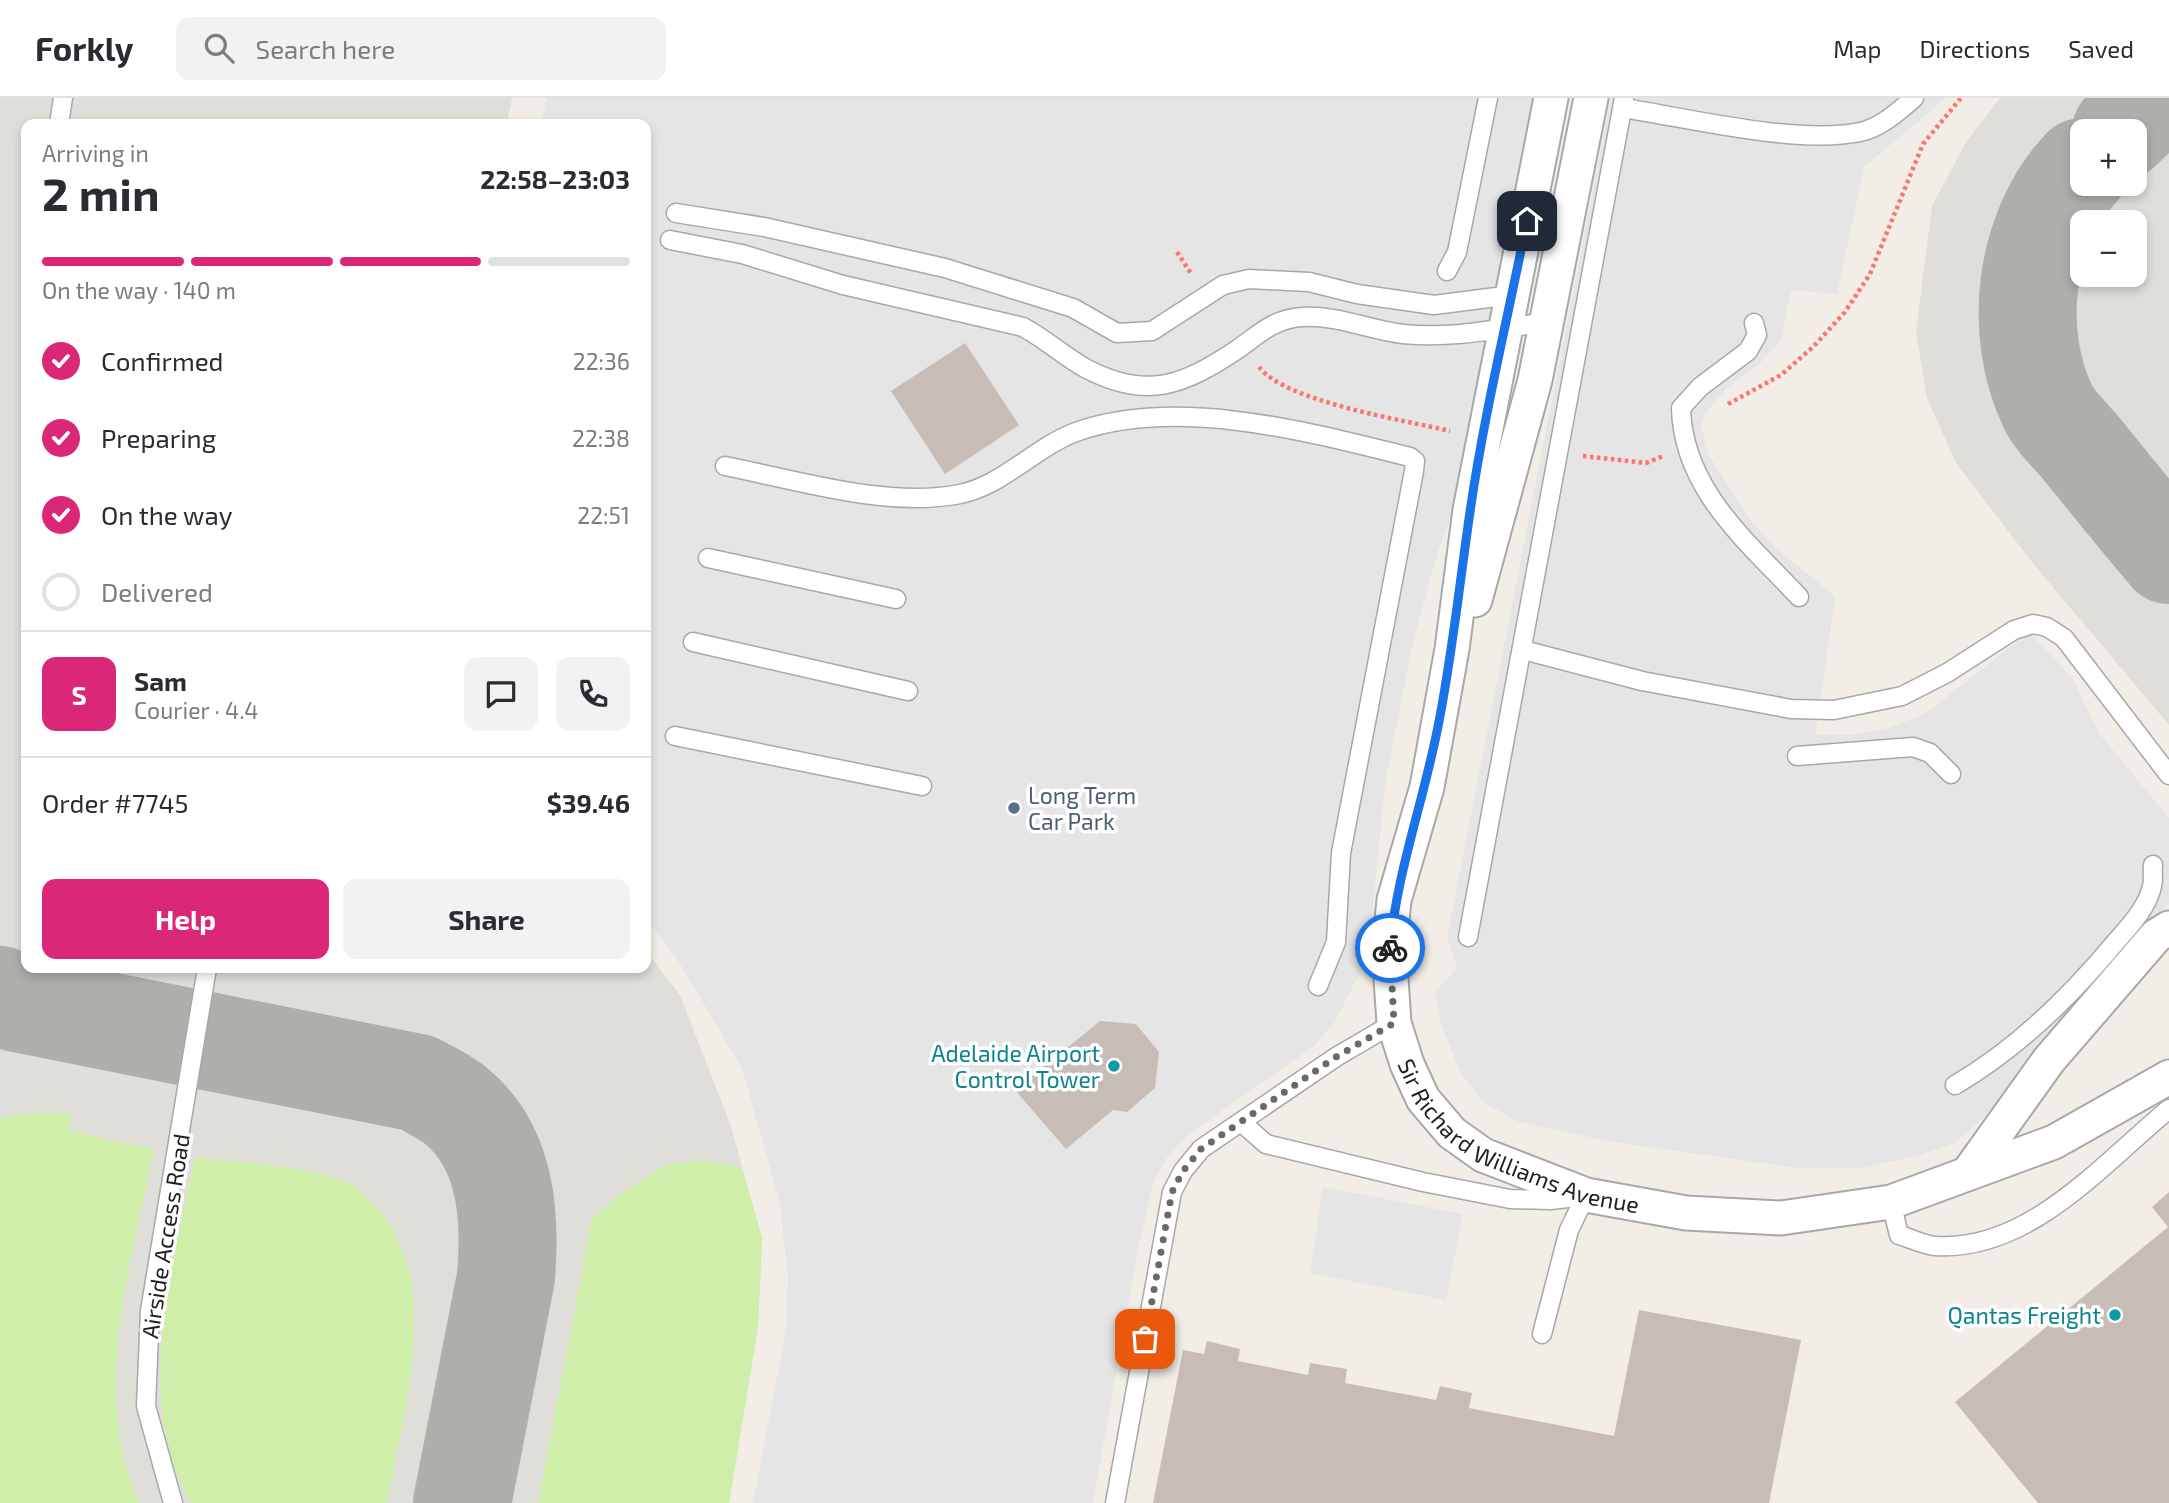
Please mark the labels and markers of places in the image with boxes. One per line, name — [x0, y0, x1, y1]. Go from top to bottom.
pin — [1497, 191, 1557, 251]
place label: Long Term Car Park — [1028, 781, 1136, 835]
marker: Long Term Car Park — [1006, 800, 1022, 816]
place label: Adelaide Airport Control Tower — [931, 1039, 1100, 1093]
marker: Adelaide Airport Control Tower — [1106, 1058, 1122, 1074]
place label: Qantas Freight — [1947, 1301, 2101, 1329]
marker: Qantas Freight — [2107, 1307, 2123, 1323]
pin — [1115, 1309, 1175, 1369]

